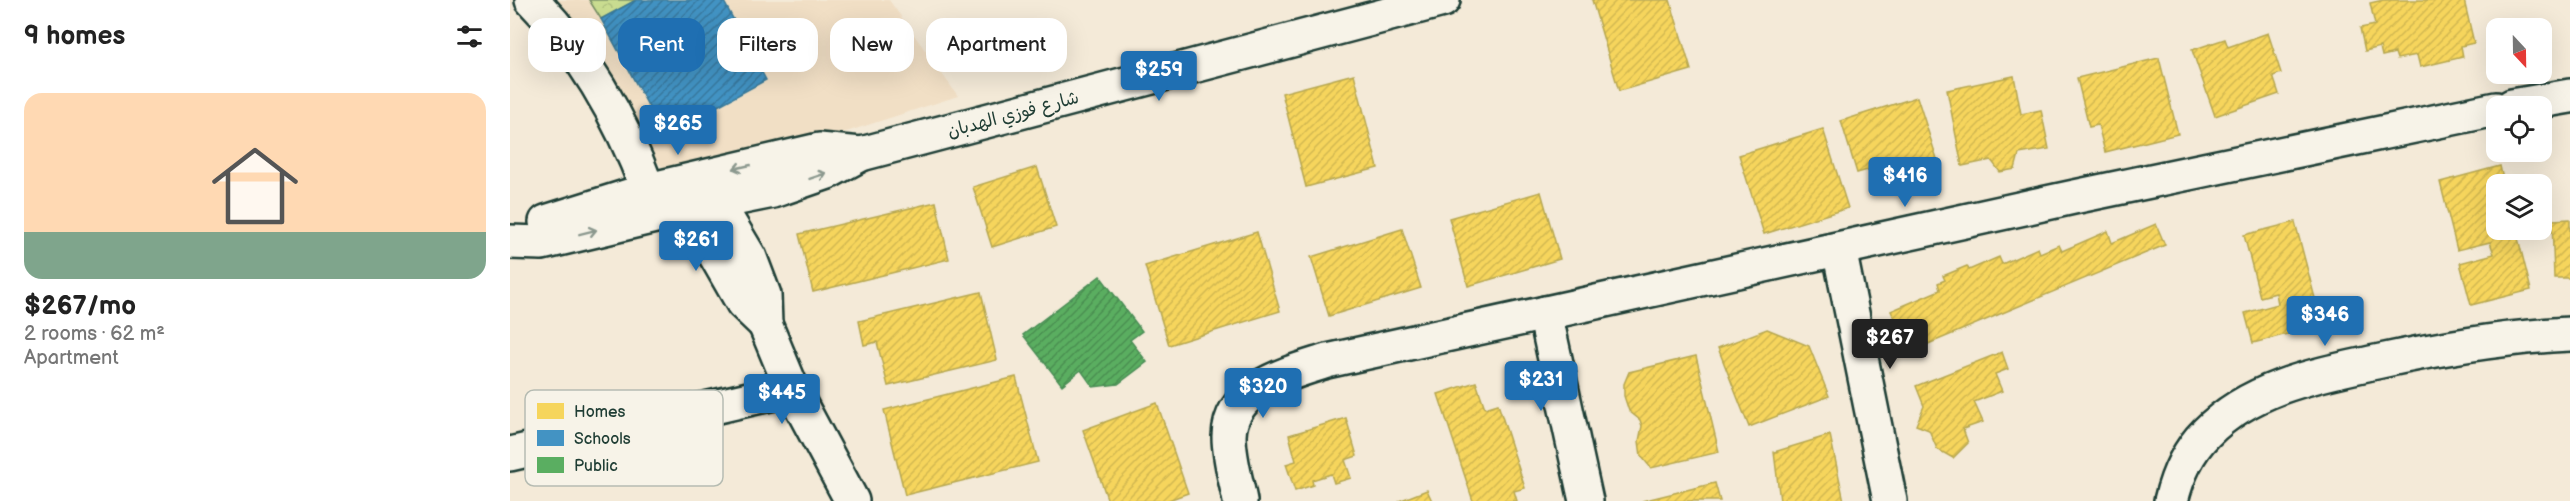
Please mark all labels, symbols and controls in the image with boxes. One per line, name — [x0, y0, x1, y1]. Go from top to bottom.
chip: Buy — [528, 18, 606, 72]
chip: Rent — [618, 18, 705, 72]
chip: Filters — [717, 18, 818, 72]
chip: New — [830, 18, 914, 72]
chip: Apartment — [926, 18, 1067, 72]
north arrow — [2486, 18, 2552, 84]
map controls — [2486, 18, 2552, 240]
icon: filters — [453, 20, 486, 53]
text: 9 homes — [24, 21, 125, 52]
pin: $259 — [1123, 51, 1195, 102]
text: $259 — [1135, 58, 1183, 82]
street label: شارع فوزي الهدبان — [945, 87, 1082, 144]
button: locate — [2486, 96, 2552, 162]
pin: $265 — [642, 105, 714, 156]
text: $265 — [654, 112, 702, 136]
icon: home — [201, 132, 309, 240]
pin: $416 — [1869, 157, 1941, 208]
one-way arrow — [733, 162, 752, 174]
text: $416 — [1882, 164, 1928, 188]
one-way arrow — [808, 170, 827, 181]
button: layers — [2486, 174, 2552, 240]
pin: $261 — [660, 221, 732, 272]
one-way arrow — [578, 226, 597, 238]
text: $261 — [673, 228, 719, 252]
text: $267/mo — [24, 291, 136, 322]
pin: $346 — [2289, 296, 2361, 347]
text: $346 — [2301, 303, 2349, 327]
pin: $267 — [1854, 319, 1926, 370]
text: 2 rooms · 62 m² — [24, 322, 165, 346]
text: $267 — [1866, 326, 1914, 350]
text: Apartment — [24, 346, 119, 370]
pin: $231 — [1505, 361, 1577, 412]
pin: $320 — [1227, 368, 1299, 419]
text: $231 — [1519, 368, 1563, 392]
pin: $445 — [746, 374, 818, 425]
text: $320 — [1239, 375, 1287, 399]
text: $445 — [758, 381, 806, 405]
legend — [525, 390, 723, 486]
text: Homes — [574, 403, 626, 422]
text: Schools — [574, 430, 631, 449]
text: Public — [574, 457, 618, 476]

